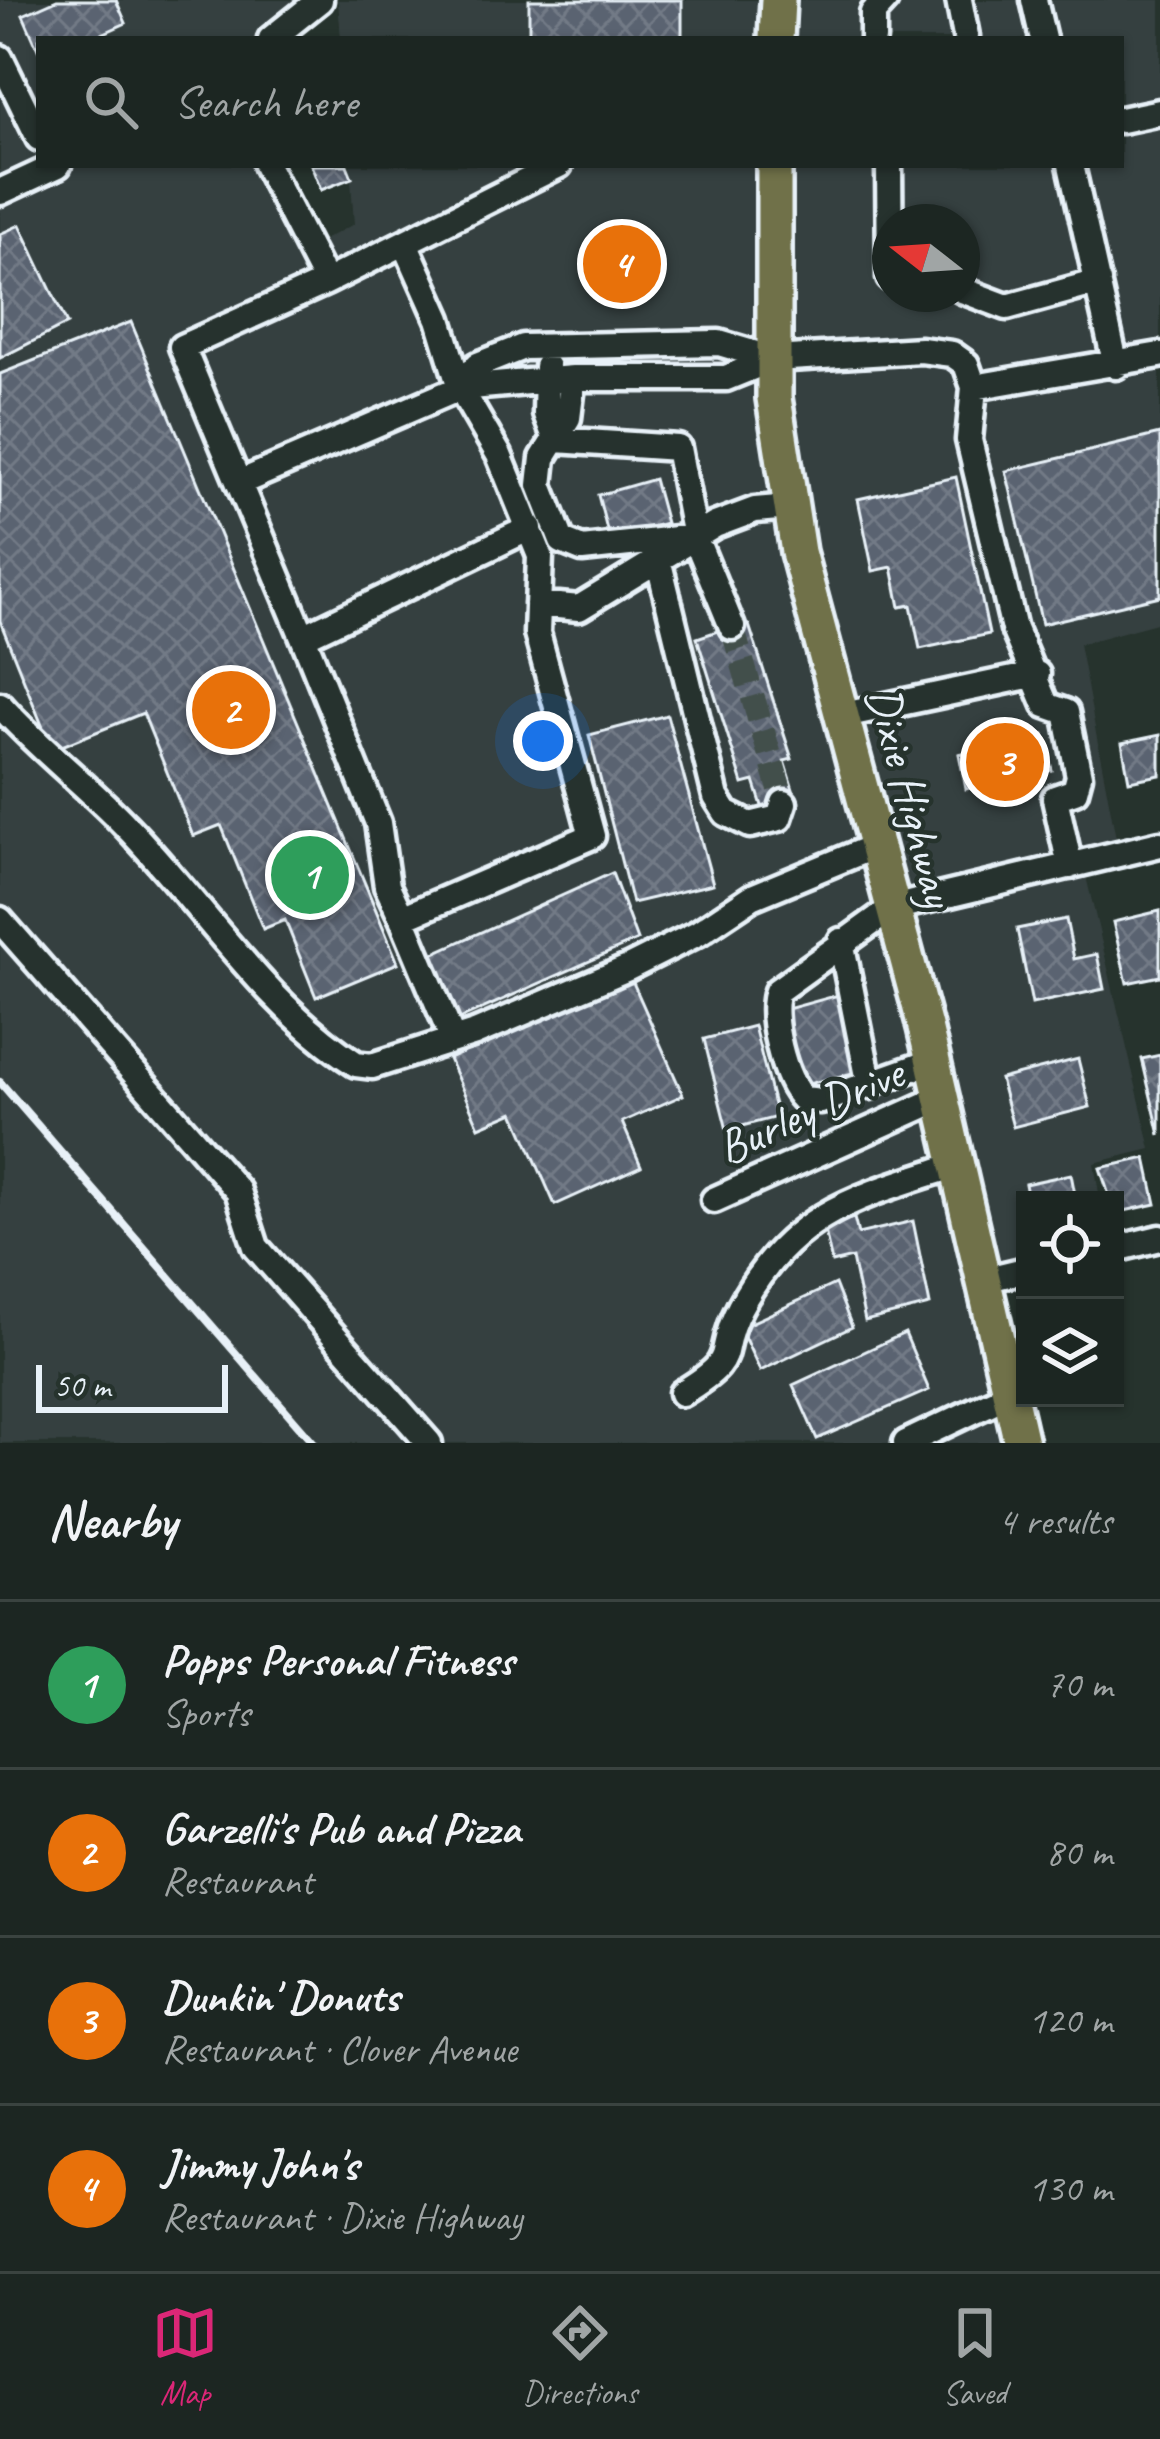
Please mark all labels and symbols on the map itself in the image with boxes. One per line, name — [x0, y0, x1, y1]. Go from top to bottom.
north arrow — [872, 204, 980, 312]
pin: 4 — [583, 219, 661, 309]
pin: 2 — [192, 665, 270, 755]
street label: Dixie Highway — [853, 679, 970, 916]
your location — [513, 711, 573, 771]
pin: 3 — [966, 717, 1044, 807]
pin: 1 — [271, 830, 349, 920]
street label: Burley Drive — [708, 1041, 916, 1178]
scale bar — [36, 1359, 228, 1412]

